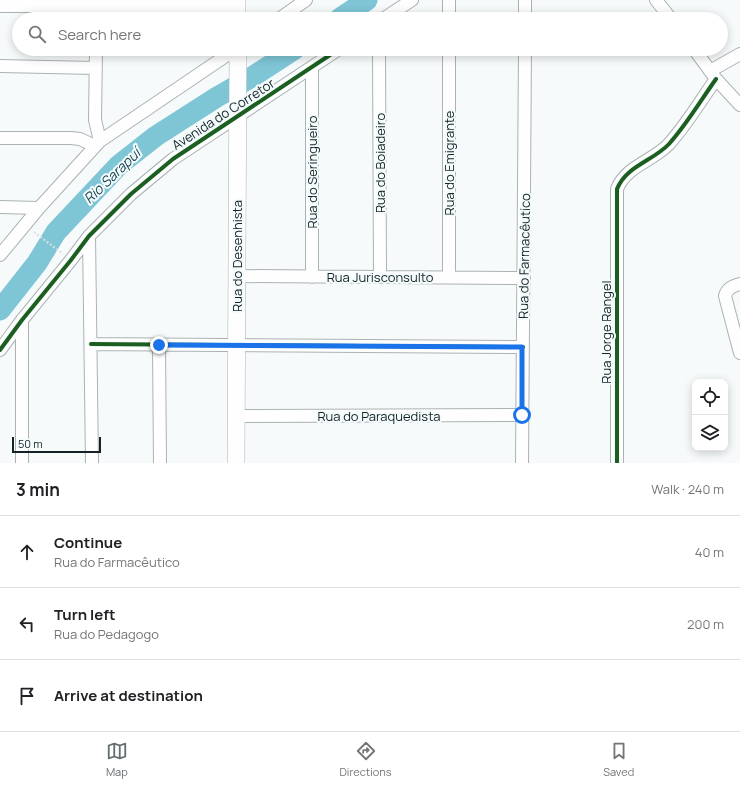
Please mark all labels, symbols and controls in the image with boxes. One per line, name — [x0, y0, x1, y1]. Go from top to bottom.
search box — [12, 12, 728, 56]
icon: search — [26, 23, 48, 45]
text: Search here — [58, 24, 141, 45]
street label: Avenida do Corretor — [168, 74, 278, 154]
street label: Rua do Emigrante — [440, 110, 458, 215]
street label: Rua do Boiadeiro — [371, 113, 389, 213]
street label: Rua do Seringueiro — [303, 115, 321, 229]
water label: Rio Sarapuí — [79, 142, 146, 207]
street label: Rua do Farmacêutico — [514, 193, 534, 319]
street label: Rua do Desenhista — [228, 200, 246, 312]
street label: Rua Jurisconsulto — [327, 268, 434, 286]
street label: Rua Jorge Rangel — [597, 280, 615, 384]
route end — [150, 336, 168, 354]
map controls — [692, 379, 728, 451]
button: locate — [692, 379, 728, 415]
route start — [513, 406, 531, 424]
street label: Rua do Paraquedista — [317, 407, 441, 425]
button: layers — [692, 415, 728, 451]
scale bar — [12, 435, 101, 454]
text: 50 m — [18, 436, 43, 451]
text: 3 min — [16, 478, 60, 501]
text: Walk · 240 m — [651, 480, 724, 498]
text: Continue — [54, 532, 122, 553]
icon: ahead — [16, 541, 38, 563]
text: 40 m — [695, 543, 724, 561]
text: Rua do Farmacêutico — [54, 553, 180, 571]
text: Turn left — [54, 604, 116, 625]
icon: left — [16, 613, 38, 635]
text: 200 m — [687, 615, 724, 633]
text: Rua do Pedagogo — [54, 625, 159, 643]
icon: arrive — [16, 685, 38, 707]
text: Arrive at destination — [54, 685, 203, 706]
tab: Map — [106, 740, 128, 779]
tab: Directions — [339, 740, 392, 779]
tab: Saved — [603, 740, 634, 779]

